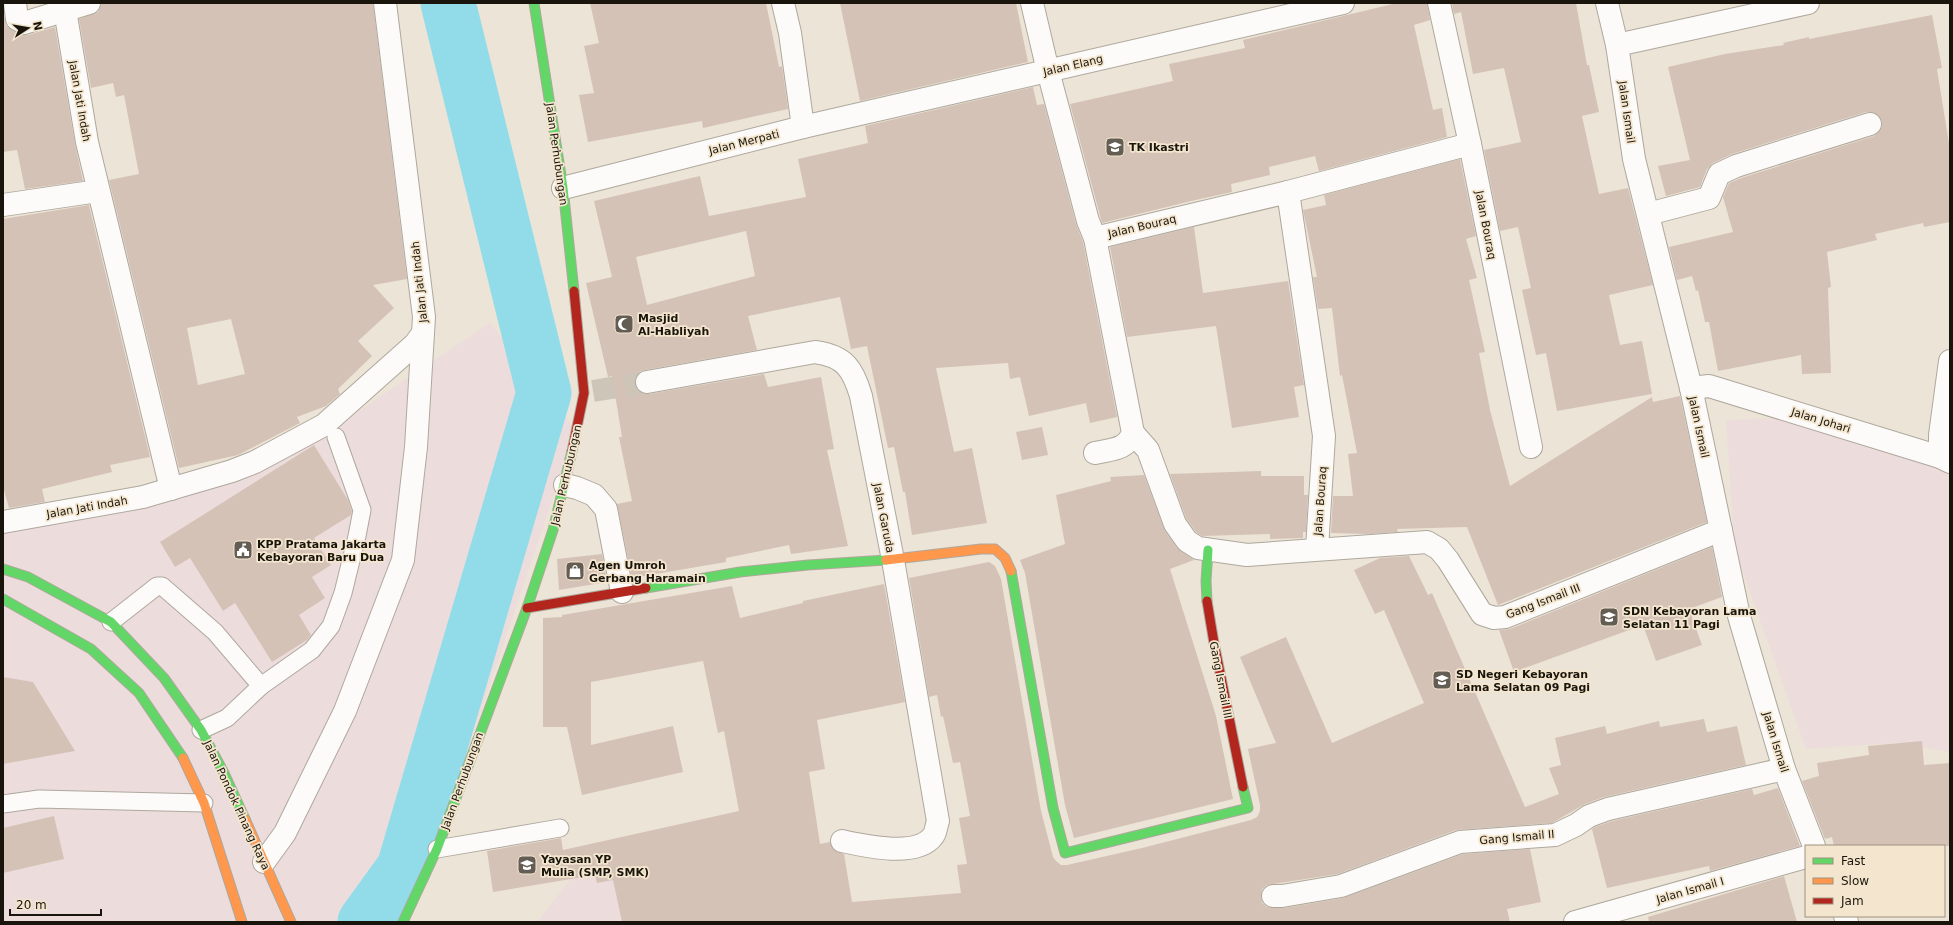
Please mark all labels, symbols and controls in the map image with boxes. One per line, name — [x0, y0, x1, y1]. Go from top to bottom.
north arrow — [8, 8, 48, 48]
text: N — [30, 20, 45, 32]
street label: Jalan Elang — [1041, 52, 1104, 79]
street label: Jalan Jati Indah — [66, 59, 93, 143]
street label: Jalan Ismail — [1616, 79, 1637, 144]
street label: Jalan Perhubungan — [543, 101, 570, 206]
street label: Jalan Merpati — [707, 127, 781, 158]
school or university icon: TK Ikastri — [1104, 136, 1126, 158]
place label: TK Ikastri — [1129, 141, 1189, 154]
street label: Jalan Bouraq — [1472, 189, 1499, 261]
street label: Jalan Bouraq — [1106, 212, 1178, 241]
street label: Jalan Jati Indah — [409, 240, 430, 324]
place label: Masjid Al-Habliyah — [638, 312, 709, 338]
mosque icon: Masjid Al-Habliyah — [613, 313, 635, 335]
street label: Jalan Ismail — [1685, 394, 1711, 459]
street label: Jalan Johari — [1789, 405, 1852, 436]
street label: Jalan Perhubungan — [548, 423, 584, 528]
street label: Jalan Bouraq — [1312, 466, 1329, 537]
street label: Jalan Garuda — [870, 481, 897, 554]
street label: Jalan Jati Indah — [45, 494, 129, 521]
place label: KPP Pratama Jakarta Kebayoran Baru Dua — [257, 538, 386, 564]
public building icon: KPP Pratama Jakarta Kebayoran Baru Dua — [232, 539, 254, 561]
place label: Agen Umroh Gerbang Haramain — [589, 559, 706, 585]
shop icon: Agen Umroh Gerbang Haramain — [564, 560, 586, 582]
street label: Gang Ismail III — [1504, 581, 1582, 622]
place label: SDN Kebayoran Lama Selatan 11 Pagi — [1623, 605, 1756, 631]
school or university icon: SDN Kebayoran Lama Selatan 11 Pagi — [1598, 606, 1620, 628]
street label: Gang Ismail III — [1207, 640, 1234, 720]
place label: SD Negeri Kebayoran Lama Selatan 09 Pagi — [1456, 668, 1590, 694]
school or university icon: SD Negeri Kebayoran Lama Selatan 09 Pagi — [1431, 669, 1453, 691]
street label: Jalan Ismail — [1760, 709, 1791, 774]
street label: Jalan Perhubungan — [438, 730, 486, 833]
street label: Jalan Pondok Pinang Raya — [200, 737, 272, 872]
street label: Gang Ismail II — [1479, 828, 1555, 847]
legend — [1805, 845, 1945, 917]
place label: Yayasan YP Mulia (SMP, SMK) — [540, 853, 649, 879]
school or university icon: Yayasan YP Mulia (SMP, SMK) — [516, 854, 538, 876]
text: Fast — [1841, 854, 1865, 868]
text: Slow — [1841, 874, 1869, 888]
street label: Jalan Ismail I — [1654, 875, 1725, 907]
scale bar — [10, 891, 101, 917]
text: Jam — [1840, 894, 1864, 908]
text: 20 m — [16, 898, 47, 912]

